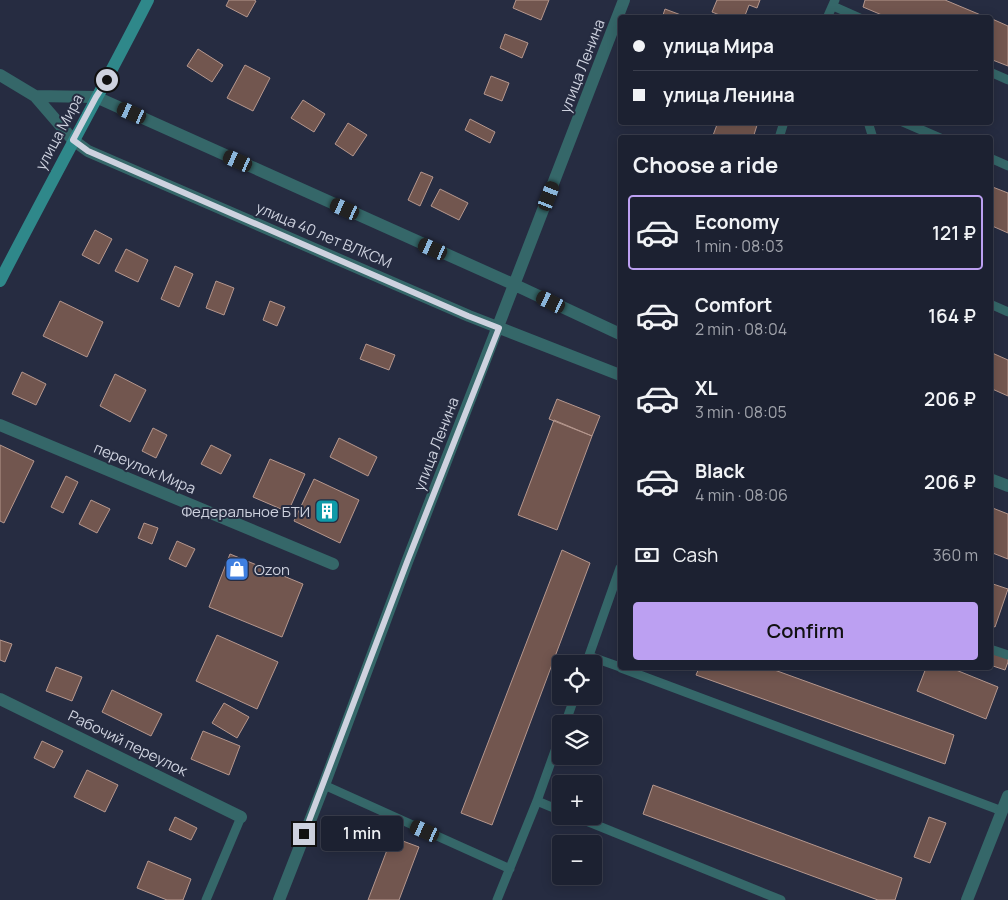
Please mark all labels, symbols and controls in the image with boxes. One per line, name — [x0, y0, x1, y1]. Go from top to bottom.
street label: улица Ленина — [554, 16, 610, 116]
text: улица Мира — [663, 33, 774, 59]
route start — [96, 69, 118, 91]
text: улица Ленина — [663, 82, 795, 108]
street label: улица Мира — [30, 90, 88, 174]
car — [115, 100, 148, 126]
car — [221, 148, 254, 174]
text: Choose a ride — [633, 150, 778, 180]
car — [536, 179, 561, 213]
car — [328, 196, 361, 222]
street label: улица 40 лет ВЛКСМ — [253, 197, 395, 273]
text: Economy — [695, 209, 779, 235]
icon: car — [635, 210, 680, 255]
text: 121 ₽ — [932, 220, 976, 246]
text: 1 min · 08:03 — [695, 235, 784, 257]
car — [416, 236, 449, 262]
car — [534, 289, 567, 315]
text: Comfort — [695, 292, 772, 318]
icon: car — [635, 293, 680, 338]
text: 164 ₽ — [928, 303, 976, 329]
text: 2 min · 08:04 — [695, 318, 787, 340]
text: XL — [695, 375, 718, 401]
icon: car — [635, 376, 680, 421]
text: 206 ₽ — [924, 386, 976, 412]
street label: улица Ленина — [408, 394, 464, 494]
text: 3 min · 08:05 — [695, 401, 787, 423]
street label: переулок Мира — [91, 437, 199, 499]
text: Black — [695, 458, 744, 484]
icon: car — [635, 459, 680, 504]
text: 206 ₽ — [924, 469, 976, 495]
text: 4 min · 08:06 — [695, 484, 788, 506]
building icon: Федеральное БТИ — [314, 498, 340, 524]
place label: Федеральное БТИ — [181, 501, 310, 522]
icon: cash — [633, 541, 661, 569]
text: Cash — [673, 542, 718, 568]
text: 360 m — [933, 544, 978, 566]
shop icon: Ozon — [224, 556, 250, 582]
place label: Ozon — [254, 559, 290, 580]
button: Confirm — [633, 602, 978, 660]
map controls — [552, 655, 602, 885]
button: locate — [552, 655, 602, 705]
street label: Рабочий переулок — [65, 705, 192, 781]
button: layers — [552, 715, 602, 765]
button: + — [552, 775, 602, 825]
callout: 1 min — [322, 816, 404, 852]
car — [408, 818, 441, 844]
text: 1 min — [343, 822, 381, 844]
route end — [293, 823, 315, 845]
button: − — [552, 835, 602, 885]

